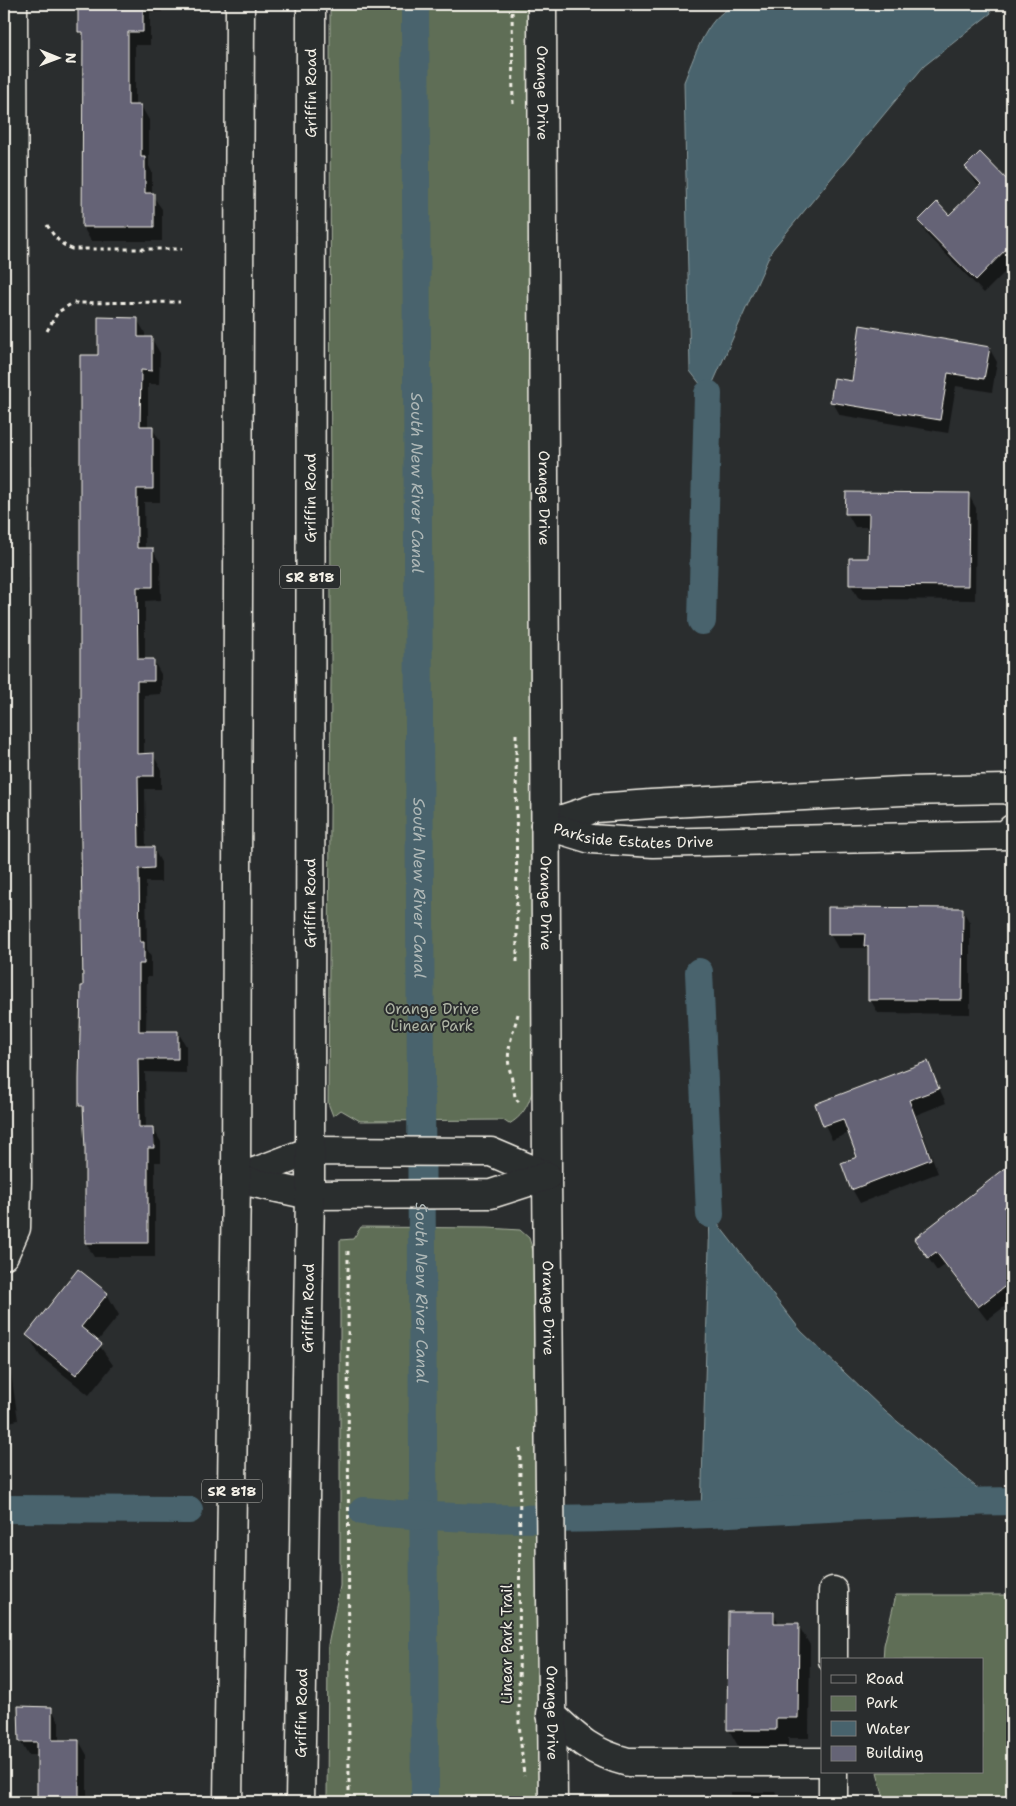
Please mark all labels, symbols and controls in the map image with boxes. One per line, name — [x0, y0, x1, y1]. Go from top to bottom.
north arrow — [32, 32, 82, 82]
street label: Orange Drive — [532, 46, 553, 140]
street label: Griffin Road — [301, 48, 321, 138]
text: N — [62, 53, 80, 64]
water label: South New River Canal — [406, 393, 428, 573]
street label: Orange Drive — [534, 451, 554, 545]
street label: Griffin Road — [301, 453, 321, 543]
road number: SR 818 — [280, 566, 340, 588]
water label: South New River Canal — [408, 798, 430, 978]
street label: Parkside Estates Drive — [551, 818, 714, 853]
street label: Orange Drive — [536, 856, 556, 950]
street label: Griffin Road — [300, 858, 320, 948]
park label: Orange Drive Linear Park — [385, 999, 479, 1036]
water label: South New River Canal — [411, 1203, 433, 1383]
street label: Orange Drive — [538, 1260, 559, 1355]
street label: Griffin Road — [297, 1263, 319, 1353]
road number: SR 818 — [202, 1480, 262, 1502]
street label: Linear Park Trail — [497, 1584, 517, 1704]
legend — [821, 1658, 984, 1774]
street label: Orange Drive — [542, 1665, 563, 1760]
street label: Griffin Road — [291, 1668, 312, 1758]
text: Road — [866, 1669, 904, 1689]
text: Park — [866, 1693, 898, 1713]
text: Water — [866, 1719, 910, 1739]
text: Building — [866, 1743, 923, 1763]

